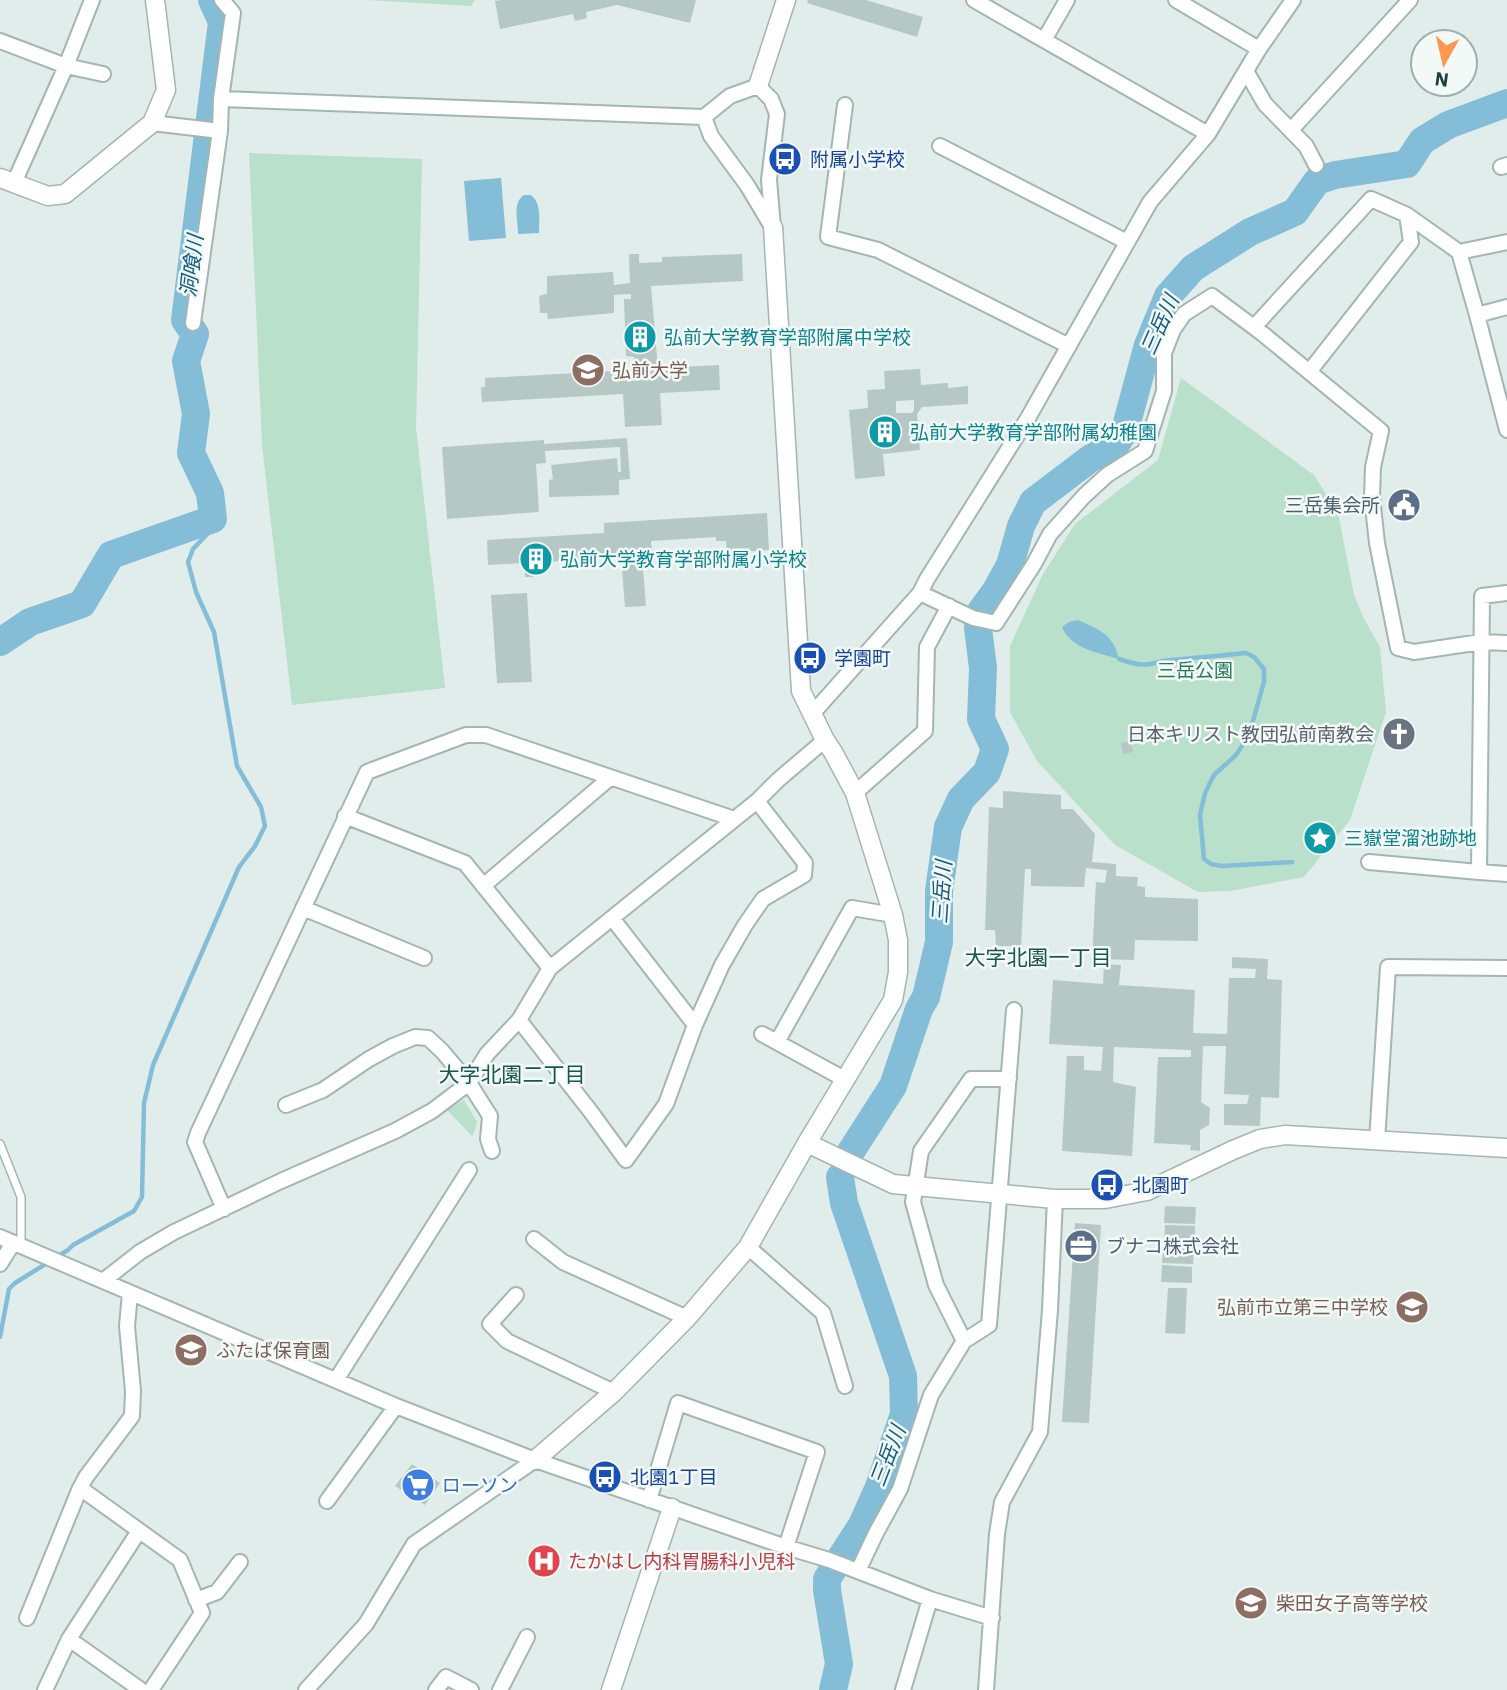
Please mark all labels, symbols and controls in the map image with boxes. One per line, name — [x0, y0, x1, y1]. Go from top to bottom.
north arrow — [1409, 28, 1479, 98]
text: N — [1433, 67, 1450, 93]
bus stop icon: 附属小学校 — [766, 140, 804, 178]
place label: 附属小学校 — [810, 147, 905, 171]
water label: 洞喰川 — [173, 231, 209, 299]
water label: 三岳川 — [1133, 288, 1186, 359]
building icon: 弘前大学教育学部附属中学校 — [621, 318, 659, 356]
place label: 弘前大学教育学部附属中学校 — [664, 325, 911, 349]
school or university icon: 弘前大学 — [569, 351, 607, 389]
place label: 弘前大学 — [612, 358, 688, 382]
building icon: 弘前大学教育学部附属幼稚園 — [866, 413, 904, 451]
place label: 弘前大学教育学部附属幼稚園 — [910, 420, 1157, 444]
public building icon: 三岳集会所 — [1385, 486, 1423, 524]
place label: 三岳集会所 — [1285, 493, 1380, 517]
building icon: 弘前大学教育学部附属小学校 — [517, 540, 555, 578]
place label: 弘前大学教育学部附属小学校 — [560, 547, 807, 571]
bus stop icon: 学園町 — [791, 639, 829, 677]
place label: 学園町 — [834, 646, 891, 670]
park label: 三岳公園 — [1157, 658, 1233, 682]
church icon: 日本キリスト教団弘前南教会 — [1380, 715, 1418, 753]
place label: 日本キリスト教団弘前南教会 — [1127, 722, 1374, 746]
place icon: 三嶽堂溜池跡地 — [1301, 819, 1339, 857]
place label: 三嶽堂溜池跡地 — [1344, 826, 1477, 850]
water label: 三岳川 — [925, 858, 957, 924]
district label: 大字北園一丁目 — [965, 943, 1112, 971]
district label: 大字北園二丁目 — [439, 1060, 586, 1088]
bus stop icon: 北園町 — [1088, 1166, 1126, 1204]
place label: 北園町 — [1132, 1173, 1189, 1197]
office icon: ブナコ株式会社 — [1062, 1227, 1100, 1265]
place label: ブナコ株式会社 — [1106, 1234, 1239, 1258]
school or university icon: 弘前市立第三中学校 — [1393, 1288, 1431, 1326]
place label: 弘前市立第三中学校 — [1217, 1295, 1388, 1319]
school or university icon: ふたば保育園 — [172, 1331, 210, 1369]
place label: ふたば保育園 — [216, 1338, 330, 1362]
water label: 三岳川 — [863, 1419, 912, 1490]
bus stop icon: 北園1丁目 — [586, 1458, 624, 1496]
place label: 北園1丁目 — [630, 1465, 717, 1489]
supermarket icon: ローソン — [399, 1466, 437, 1504]
place label: ローソン — [442, 1473, 518, 1497]
hospital icon: たかはし内科胃腸科小児科 — [525, 1542, 563, 1580]
place label: たかはし内科胃腸科小児科 — [568, 1549, 795, 1573]
school or university icon: 柴田女子高等学校 — [1232, 1584, 1270, 1622]
place label: 柴田女子高等学校 — [1276, 1591, 1428, 1615]

